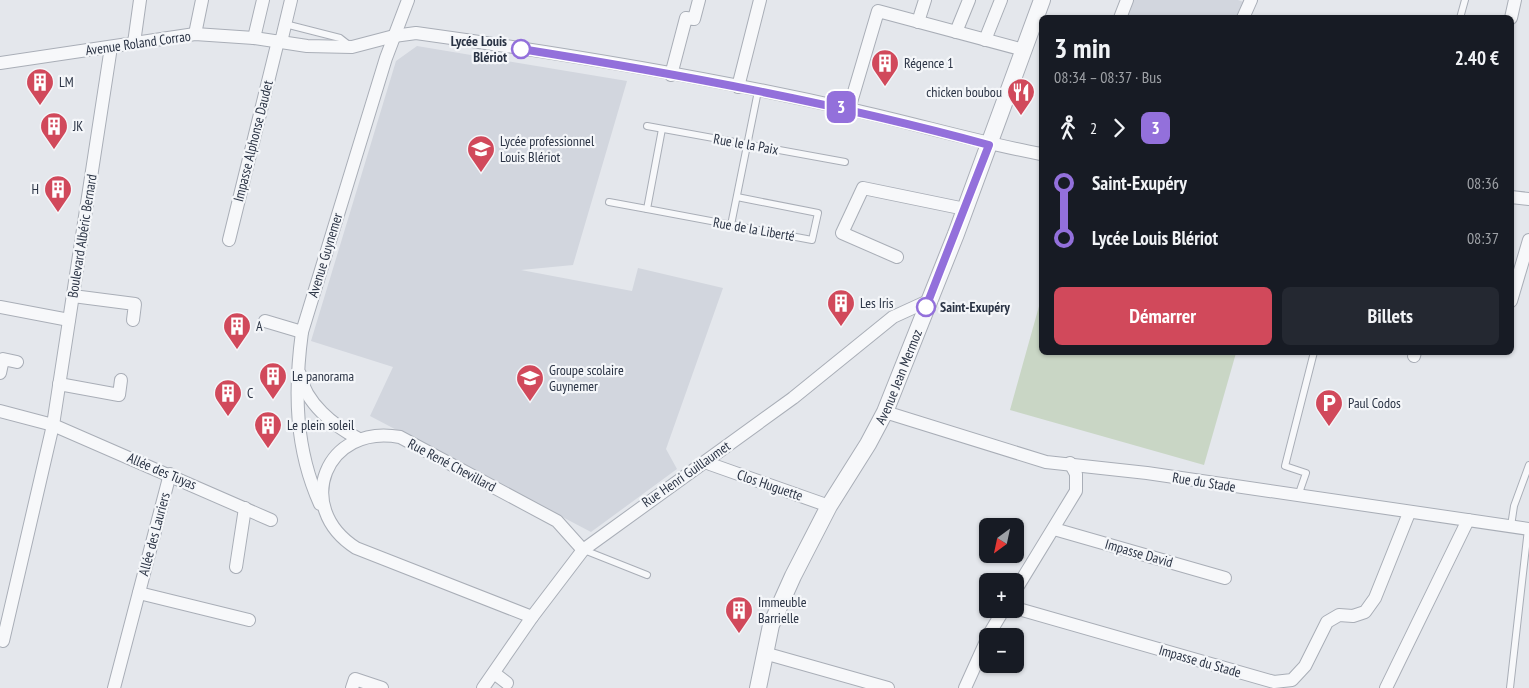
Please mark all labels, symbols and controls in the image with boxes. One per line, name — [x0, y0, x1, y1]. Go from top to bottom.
street label: Avenue Roland Corrao — [84, 27, 192, 59]
text: 3 min — [1054, 29, 1111, 66]
place label: Lycée Louis Blériot — [451, 32, 507, 66]
marker: Lycée Louis Blériot — [511, 39, 531, 59]
text: 2.40 € — [1455, 46, 1499, 70]
building icon: Régence 1 — [870, 48, 900, 87]
place label: Régence 1 — [904, 54, 954, 72]
building icon: LM — [25, 67, 55, 106]
text: 08:34 – 08:37 · Bus — [1054, 67, 1162, 87]
place label: LM — [59, 73, 74, 91]
restaurant icon: chicken boubou — [1006, 77, 1036, 116]
street label: Impasse Alphonse Daudet — [229, 78, 277, 204]
place label: chicken boubou — [926, 83, 1002, 101]
line badge: 3 — [825, 91, 857, 123]
text: 3 — [837, 95, 845, 118]
building icon: JK — [39, 111, 69, 150]
icon: walk — [1054, 114, 1082, 142]
icon: forward — [1105, 114, 1133, 142]
text: 3 — [1151, 116, 1160, 139]
place label: JK — [72, 117, 83, 135]
text: 2 — [1090, 118, 1097, 138]
street label: Rue le la Paix — [712, 129, 780, 159]
place label: Lycée professionnel Louis Blériot — [500, 132, 595, 166]
school or university icon: Lycée professionnel Louis Blériot — [466, 134, 496, 173]
text: Saint-Exupéry — [1092, 171, 1187, 195]
street label: Boulevard Albéric Bernard — [63, 173, 101, 299]
text: 08:36 — [1467, 173, 1499, 193]
building icon: H — [43, 174, 73, 213]
place label: H — [31, 180, 39, 198]
street label: Avenue Guynemer — [304, 210, 346, 299]
street label: Rue de la Liberté — [712, 213, 796, 245]
text: Lycée Louis Blériot — [1092, 226, 1218, 250]
text: 08:37 — [1467, 228, 1499, 248]
button: Démarrer — [1054, 287, 1272, 345]
button: Billets — [1282, 287, 1499, 345]
building icon: Les Iris — [826, 288, 856, 327]
place label: Les Iris — [860, 294, 894, 312]
marker: Saint-Exupéry — [916, 297, 936, 317]
place label: Saint-Exupéry — [940, 298, 1010, 316]
building icon: A — [222, 311, 252, 350]
place label: A — [256, 317, 263, 335]
street label: Avenue Jean Mermoz — [871, 327, 926, 427]
building icon: Le panorama — [258, 361, 288, 400]
place label: Groupe scolaire Guynemer — [549, 361, 624, 395]
school or university icon: Groupe scolaire Guynemer — [515, 363, 545, 402]
place label: Le panorama — [292, 367, 354, 385]
building icon: C — [213, 378, 243, 417]
place label: C — [247, 384, 254, 402]
parking icon: Paul Codos — [1314, 388, 1344, 427]
place label: Paul Codos — [1348, 394, 1401, 412]
building icon: Le plein soleil — [253, 410, 283, 449]
place label: Le plein soleil — [287, 416, 355, 434]
street label: Rue René Chevillard — [405, 434, 499, 496]
street label: Rue Henri Guillaumet — [638, 437, 734, 511]
street label: Allée des Tuyas — [125, 448, 200, 494]
street label: Clos Huguette — [735, 465, 805, 505]
street label: Rue du Stade — [1171, 468, 1237, 496]
street label: Allée des Lauriers — [134, 490, 174, 578]
north arrow — [979, 518, 1024, 562]
map controls — [979, 518, 1024, 673]
street label: Impasse David — [1103, 535, 1175, 571]
button: + — [979, 573, 1024, 618]
place label: Immeuble Barrielle — [758, 593, 807, 627]
building icon: Immeuble Barrielle — [724, 595, 754, 634]
button: − — [979, 628, 1024, 673]
street label: Impasse du Stade — [1157, 641, 1243, 681]

